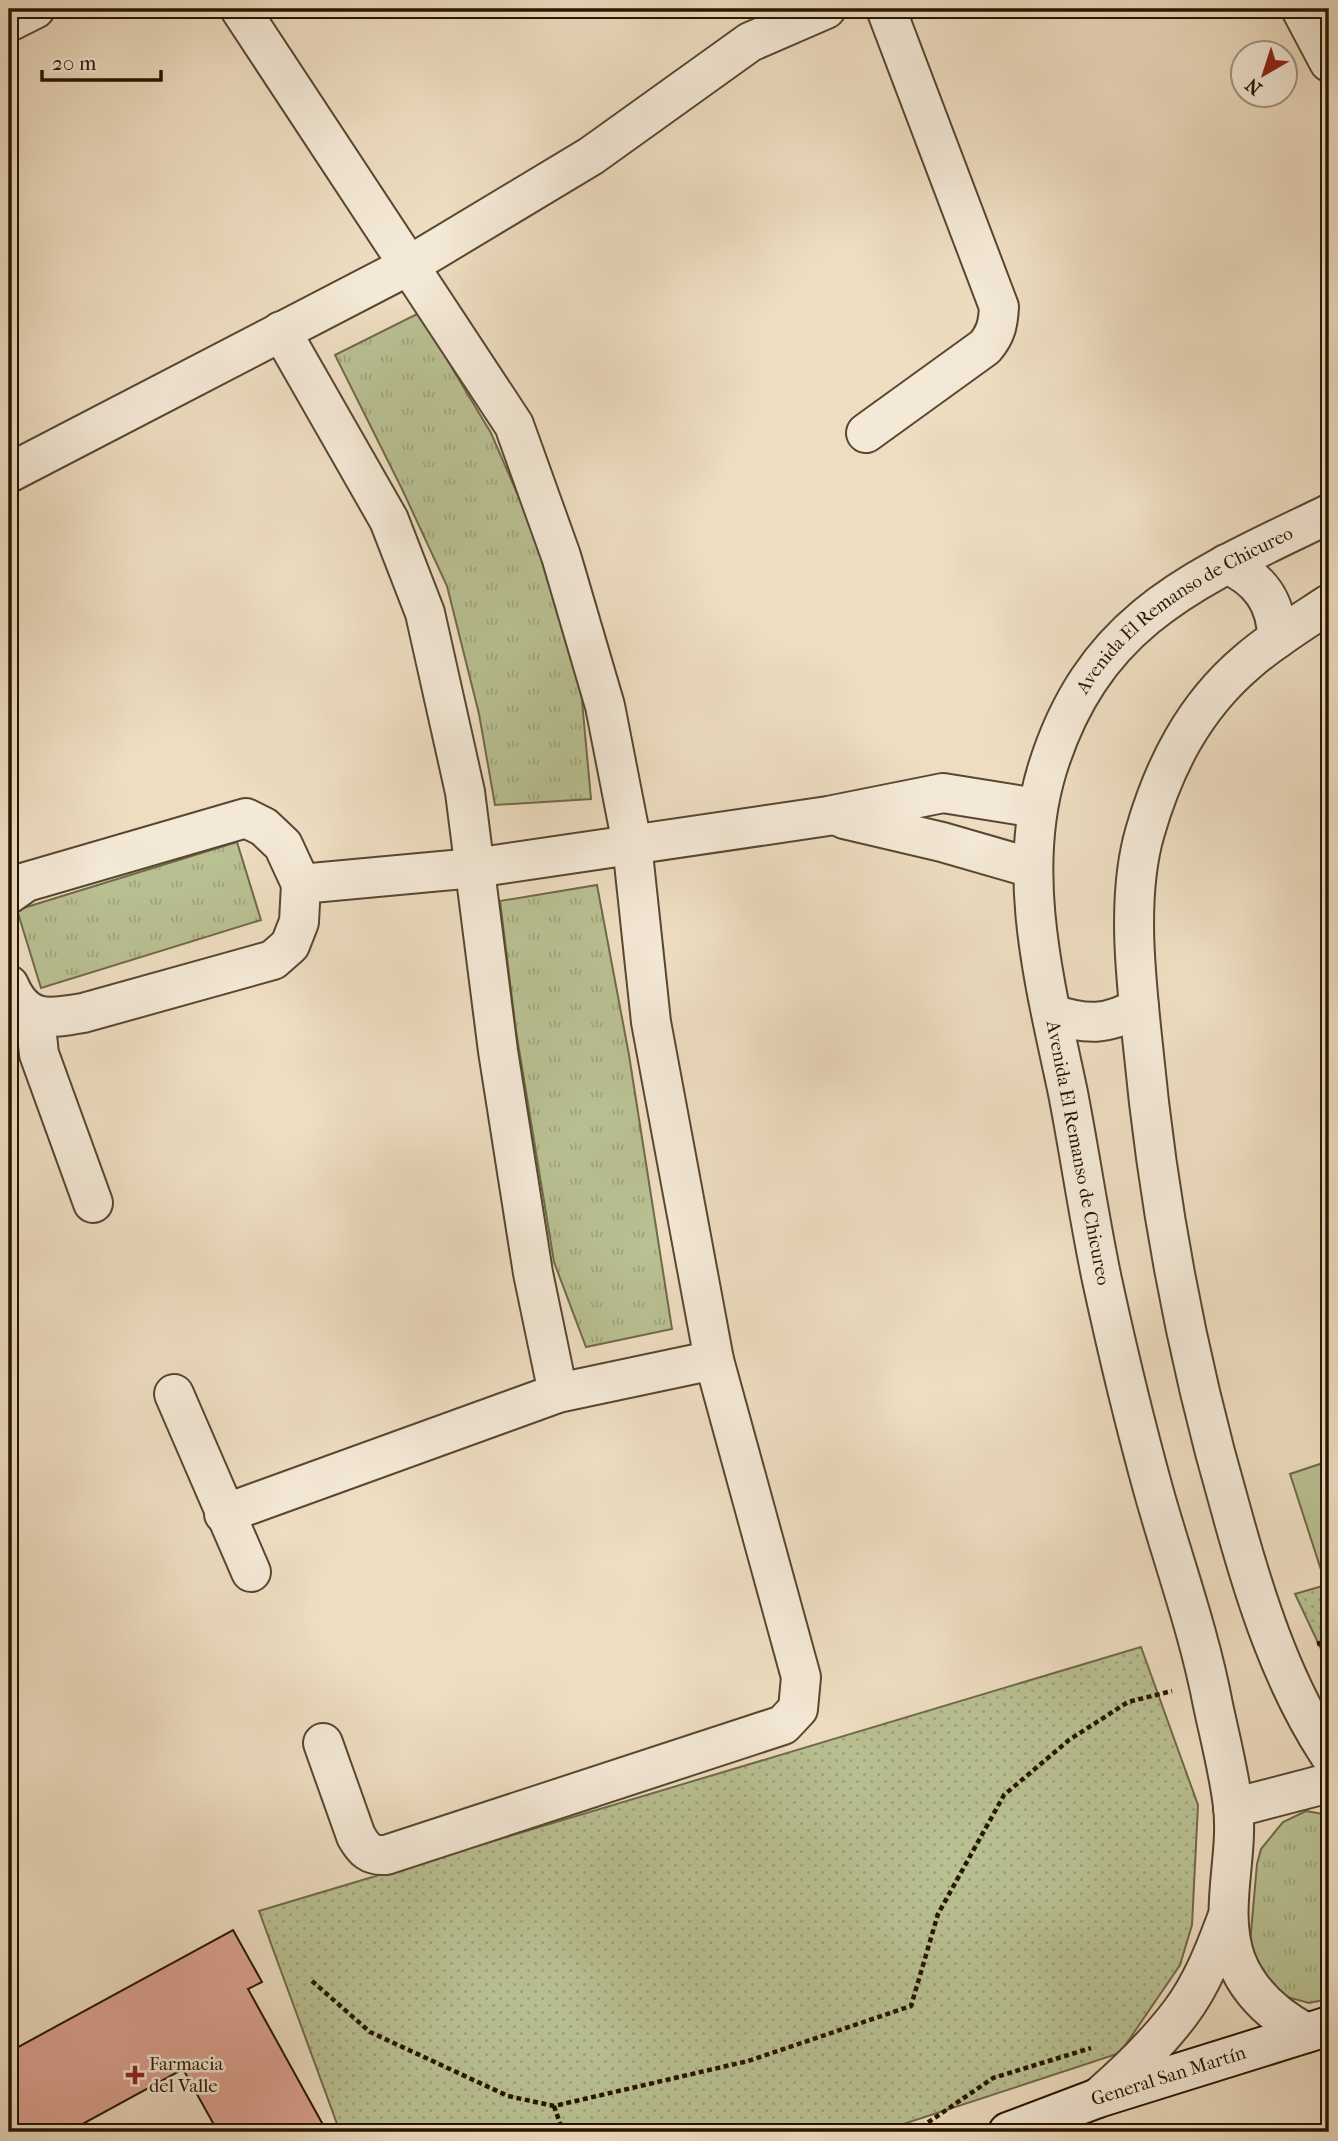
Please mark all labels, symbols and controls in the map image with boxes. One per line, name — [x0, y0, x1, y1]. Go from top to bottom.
scale bar — [42, 38, 161, 82]
north arrow — [1230, 38, 1300, 108]
text: 20 m — [52, 51, 97, 75]
text: N — [1241, 73, 1266, 100]
street label: Avenida El Remanso de Chicureo — [1071, 522, 1297, 699]
street label: Avenida El Remanso de Chicureo — [1041, 1018, 1115, 1288]
street label: General San Martín — [1088, 2042, 1249, 2110]
place label: Farmacia del Valle — [149, 2053, 224, 2097]
marker: Farmacia del Valle — [127, 2067, 143, 2083]

